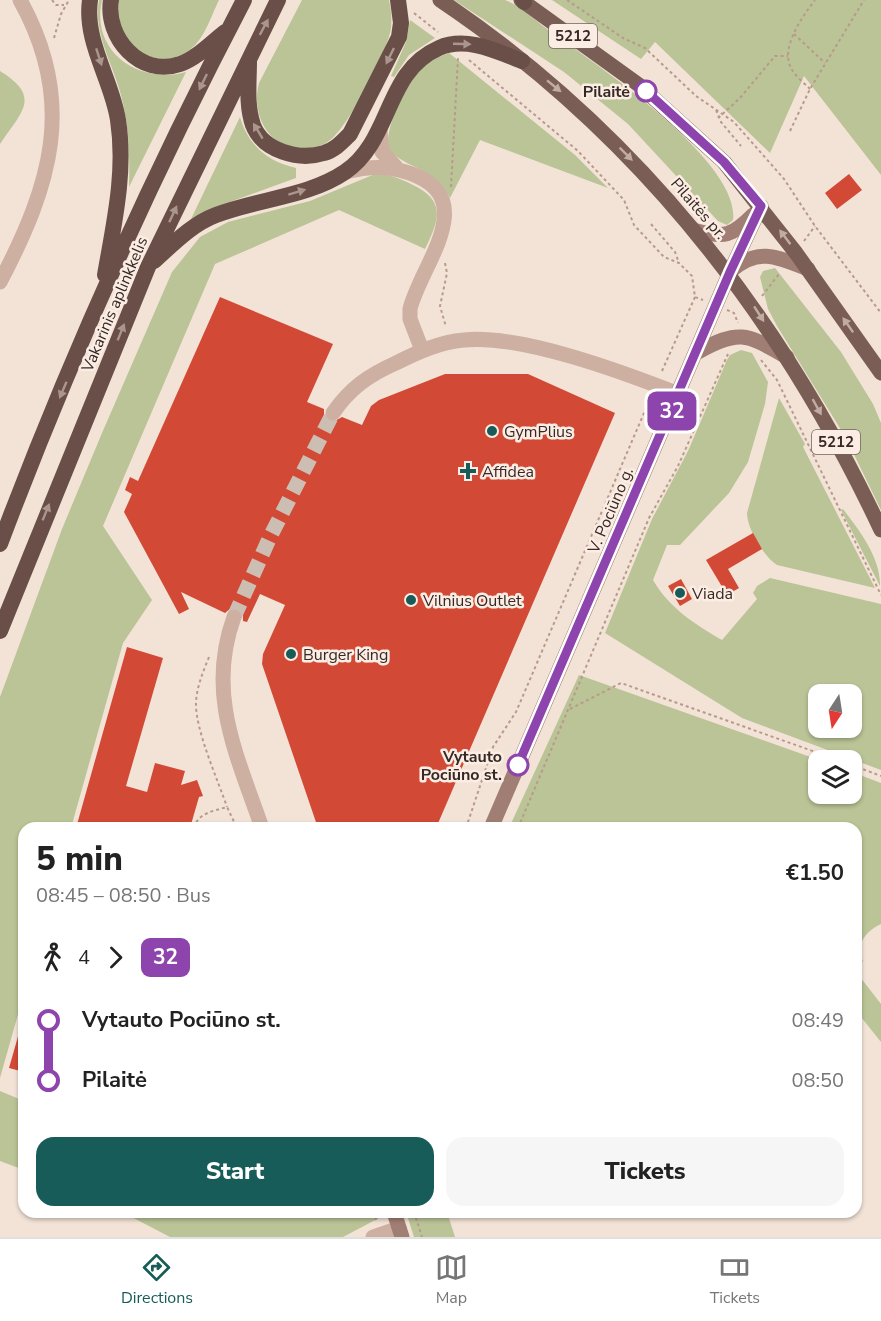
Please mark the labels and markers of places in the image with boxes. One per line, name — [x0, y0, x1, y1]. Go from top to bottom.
marker: Pilaitė — [635, 80, 657, 102]
place label: Pilaitė — [583, 81, 630, 103]
place label: GymPlius — [504, 421, 573, 443]
marker: GymPlius — [485, 424, 499, 438]
place label: Affidea — [482, 461, 534, 483]
marker: Affidea — [459, 462, 477, 480]
place label: Viada — [691, 583, 733, 605]
marker: Viada — [673, 586, 687, 600]
place label: Vilnius Outlet — [422, 590, 522, 612]
marker: Vilnius Outlet — [404, 593, 418, 607]
place label: Burger King — [303, 644, 388, 666]
marker: Burger King — [284, 647, 298, 661]
place label: Vytauto Pociūno st. — [421, 746, 502, 786]
marker: Vytauto Pociūno st. — [507, 754, 529, 776]

